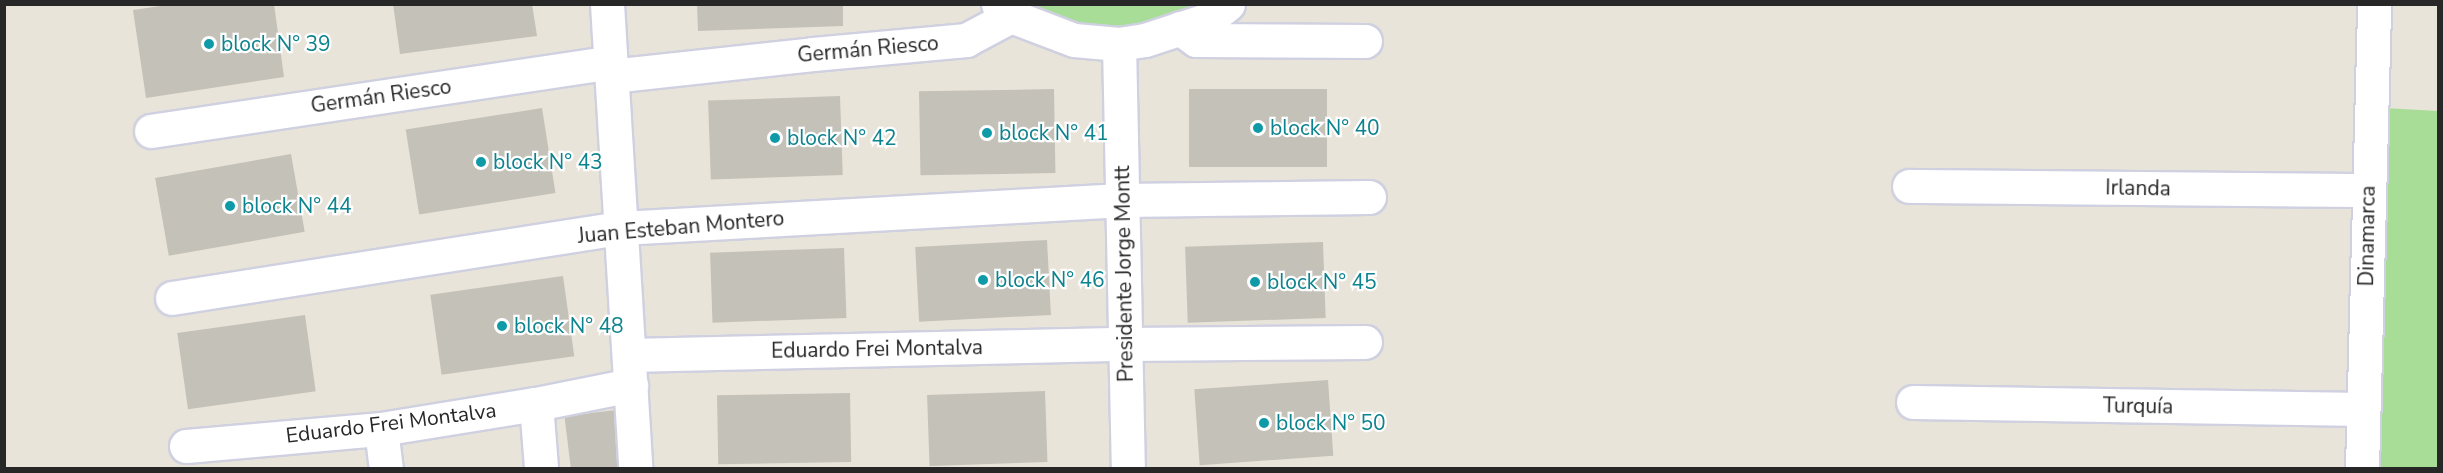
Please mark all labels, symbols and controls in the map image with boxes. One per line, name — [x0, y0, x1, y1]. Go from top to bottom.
street label: Germán Riesco — [796, 30, 940, 68]
place label: block N° 39 — [221, 31, 331, 57]
marker: block N° 39 — [202, 37, 216, 51]
street label: Germán Riesco — [309, 74, 453, 118]
place label: block N° 40 — [1270, 115, 1380, 141]
place label: block N° 41 — [999, 120, 1109, 146]
marker: block N° 40 — [1251, 121, 1265, 135]
place label: block N° 42 — [787, 125, 897, 151]
marker: block N° 41 — [980, 126, 994, 140]
marker: block N° 42 — [768, 131, 782, 145]
place label: block N° 43 — [493, 149, 603, 175]
marker: block N° 43 — [474, 155, 488, 169]
street label: Presidente Jorge Montt — [1110, 166, 1138, 382]
street label: Irlanda — [2105, 175, 2171, 201]
street label: Dinamarca — [2354, 185, 2380, 287]
place label: block N° 44 — [242, 193, 352, 219]
marker: block N° 44 — [223, 199, 237, 213]
street label: Juan Esteban Montero — [577, 205, 785, 249]
place label: block N° 46 — [995, 267, 1105, 293]
place label: block N° 45 — [1267, 269, 1377, 295]
marker: block N° 46 — [976, 273, 990, 287]
marker: block N° 45 — [1248, 275, 1262, 289]
place label: block N° 48 — [514, 313, 624, 339]
marker: block N° 48 — [495, 319, 509, 333]
street label: Eduardo Frei Montalva — [771, 335, 983, 363]
street label: Turquía — [2103, 393, 2173, 419]
street label: Eduardo Frei Montalva — [284, 398, 498, 448]
place label: block N° 50 — [1276, 410, 1386, 436]
marker: block N° 50 — [1257, 416, 1271, 430]

